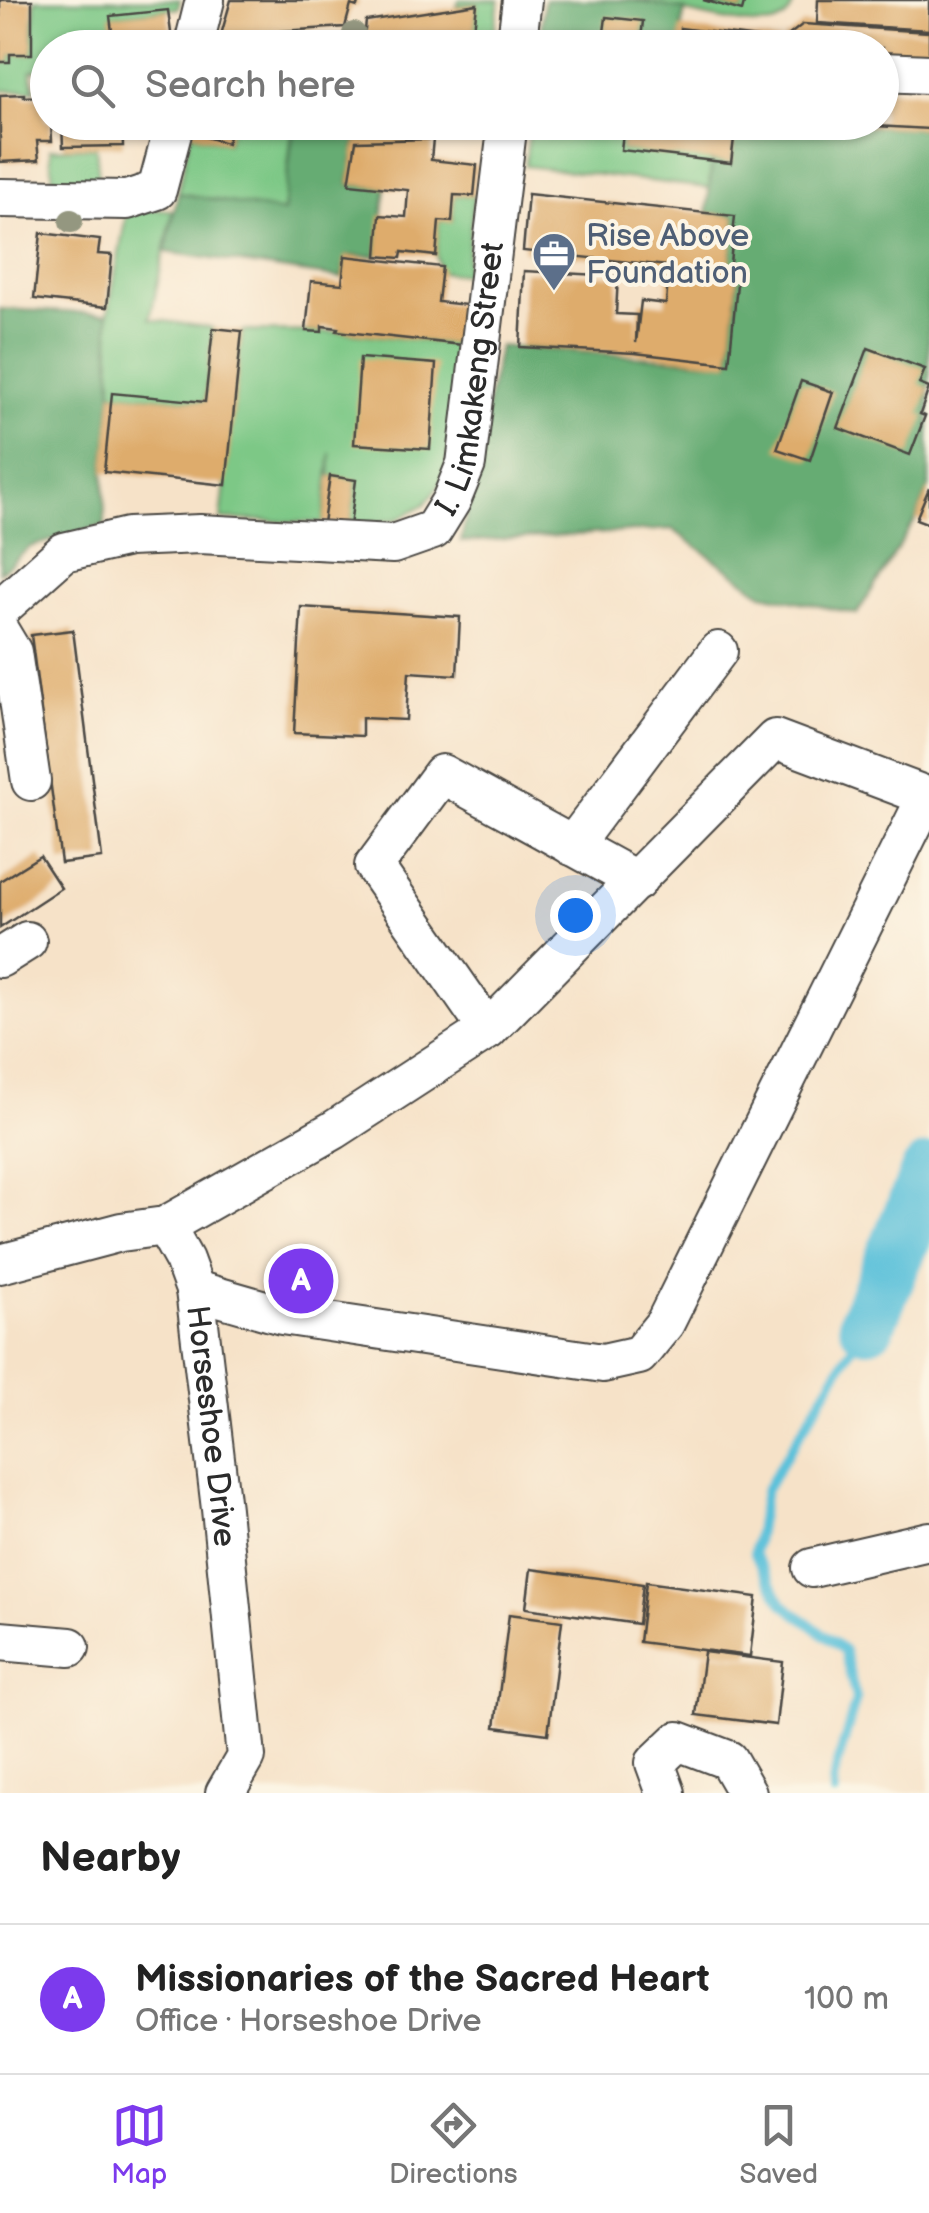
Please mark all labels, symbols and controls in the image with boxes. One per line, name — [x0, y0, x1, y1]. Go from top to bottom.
search box — [30, 30, 899, 140]
icon: search — [65, 58, 120, 113]
text: Search here — [145, 63, 356, 108]
place label: Rise Above Foundation — [586, 217, 749, 293]
office icon: Rise Above Foundation — [531, 231, 577, 292]
street label: I. Limkakeng Street — [427, 240, 513, 523]
your location — [550, 890, 601, 941]
pin: A — [268, 1244, 334, 1318]
street label: Horseshoe Drive — [177, 1303, 244, 1549]
text: Nearby — [40, 1833, 180, 1884]
text: Missionaries of the Sacred Heart — [135, 1957, 709, 2002]
text: A — [63, 1980, 82, 2019]
text: 100 m — [804, 1980, 889, 2019]
text: Office · Horseshoe Drive — [135, 2002, 482, 2041]
tab: Map — [111, 2098, 167, 2191]
tab: Directions — [389, 2098, 518, 2191]
tab: Saved — [740, 2098, 818, 2191]

